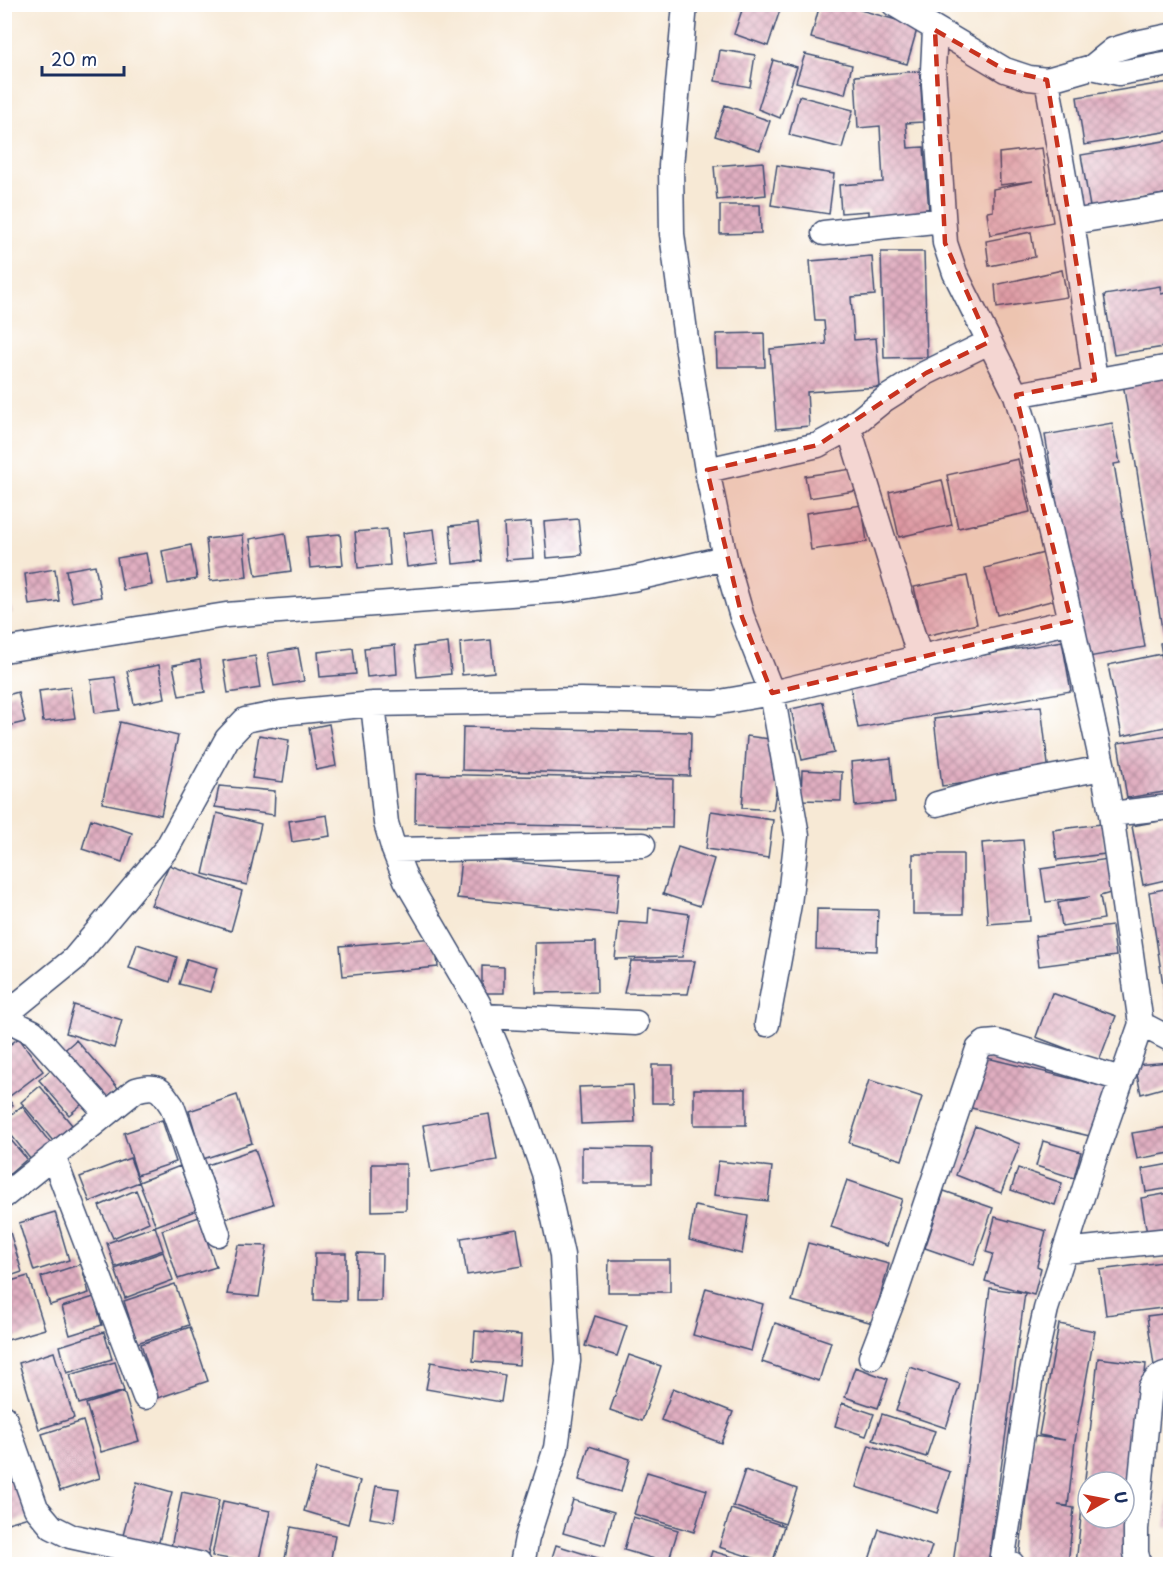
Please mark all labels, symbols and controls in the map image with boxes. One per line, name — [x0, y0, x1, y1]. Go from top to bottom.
scale bar — [42, 39, 124, 77]
text: 20 m — [51, 45, 97, 72]
north arrow — [1076, 1470, 1136, 1530]
text: U — [1109, 1489, 1135, 1505]

